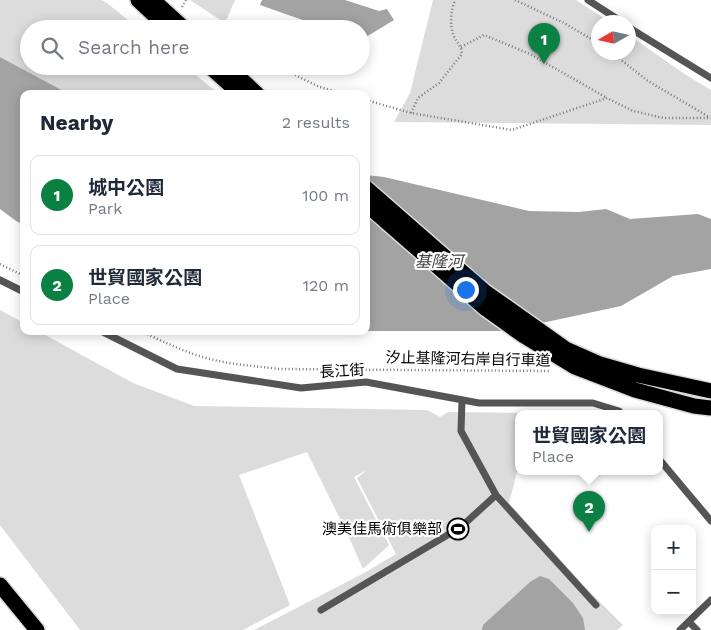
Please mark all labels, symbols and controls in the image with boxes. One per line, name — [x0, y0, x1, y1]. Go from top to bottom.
north arrow — [591, 15, 636, 60]
search box — [20, 20, 370, 75]
pin: 1 — [528, 23, 560, 64]
icon: search — [38, 34, 66, 62]
text: Search here — [78, 36, 189, 59]
text: Nearby — [40, 110, 113, 135]
text: 2 results — [282, 113, 350, 132]
text: 城中公園 — [88, 176, 164, 199]
text: 1 — [54, 186, 60, 205]
text: 100 m — [302, 186, 349, 205]
text: Park — [88, 199, 122, 218]
water label: 基隆河 — [415, 252, 466, 271]
text: 世貿國家公園 — [88, 266, 202, 289]
text: 2 — [52, 276, 62, 295]
text: 120 m — [303, 276, 349, 295]
your location — [453, 277, 479, 303]
text: Place — [88, 289, 130, 308]
street label: 汐止基隆河右岸自行車道 — [385, 349, 551, 369]
street label: 長江街 — [319, 361, 365, 381]
popup — [515, 410, 663, 475]
text: 世貿國家公園 — [532, 424, 646, 447]
text: Place — [532, 447, 574, 466]
pin: 2 — [573, 491, 605, 532]
sports icon: 澳美佳馬術俱樂部 — [446, 517, 470, 541]
place label: 澳美佳馬術俱樂部 — [322, 520, 442, 538]
map controls — [651, 525, 696, 615]
button: + — [651, 525, 696, 570]
button: − — [651, 570, 696, 615]

